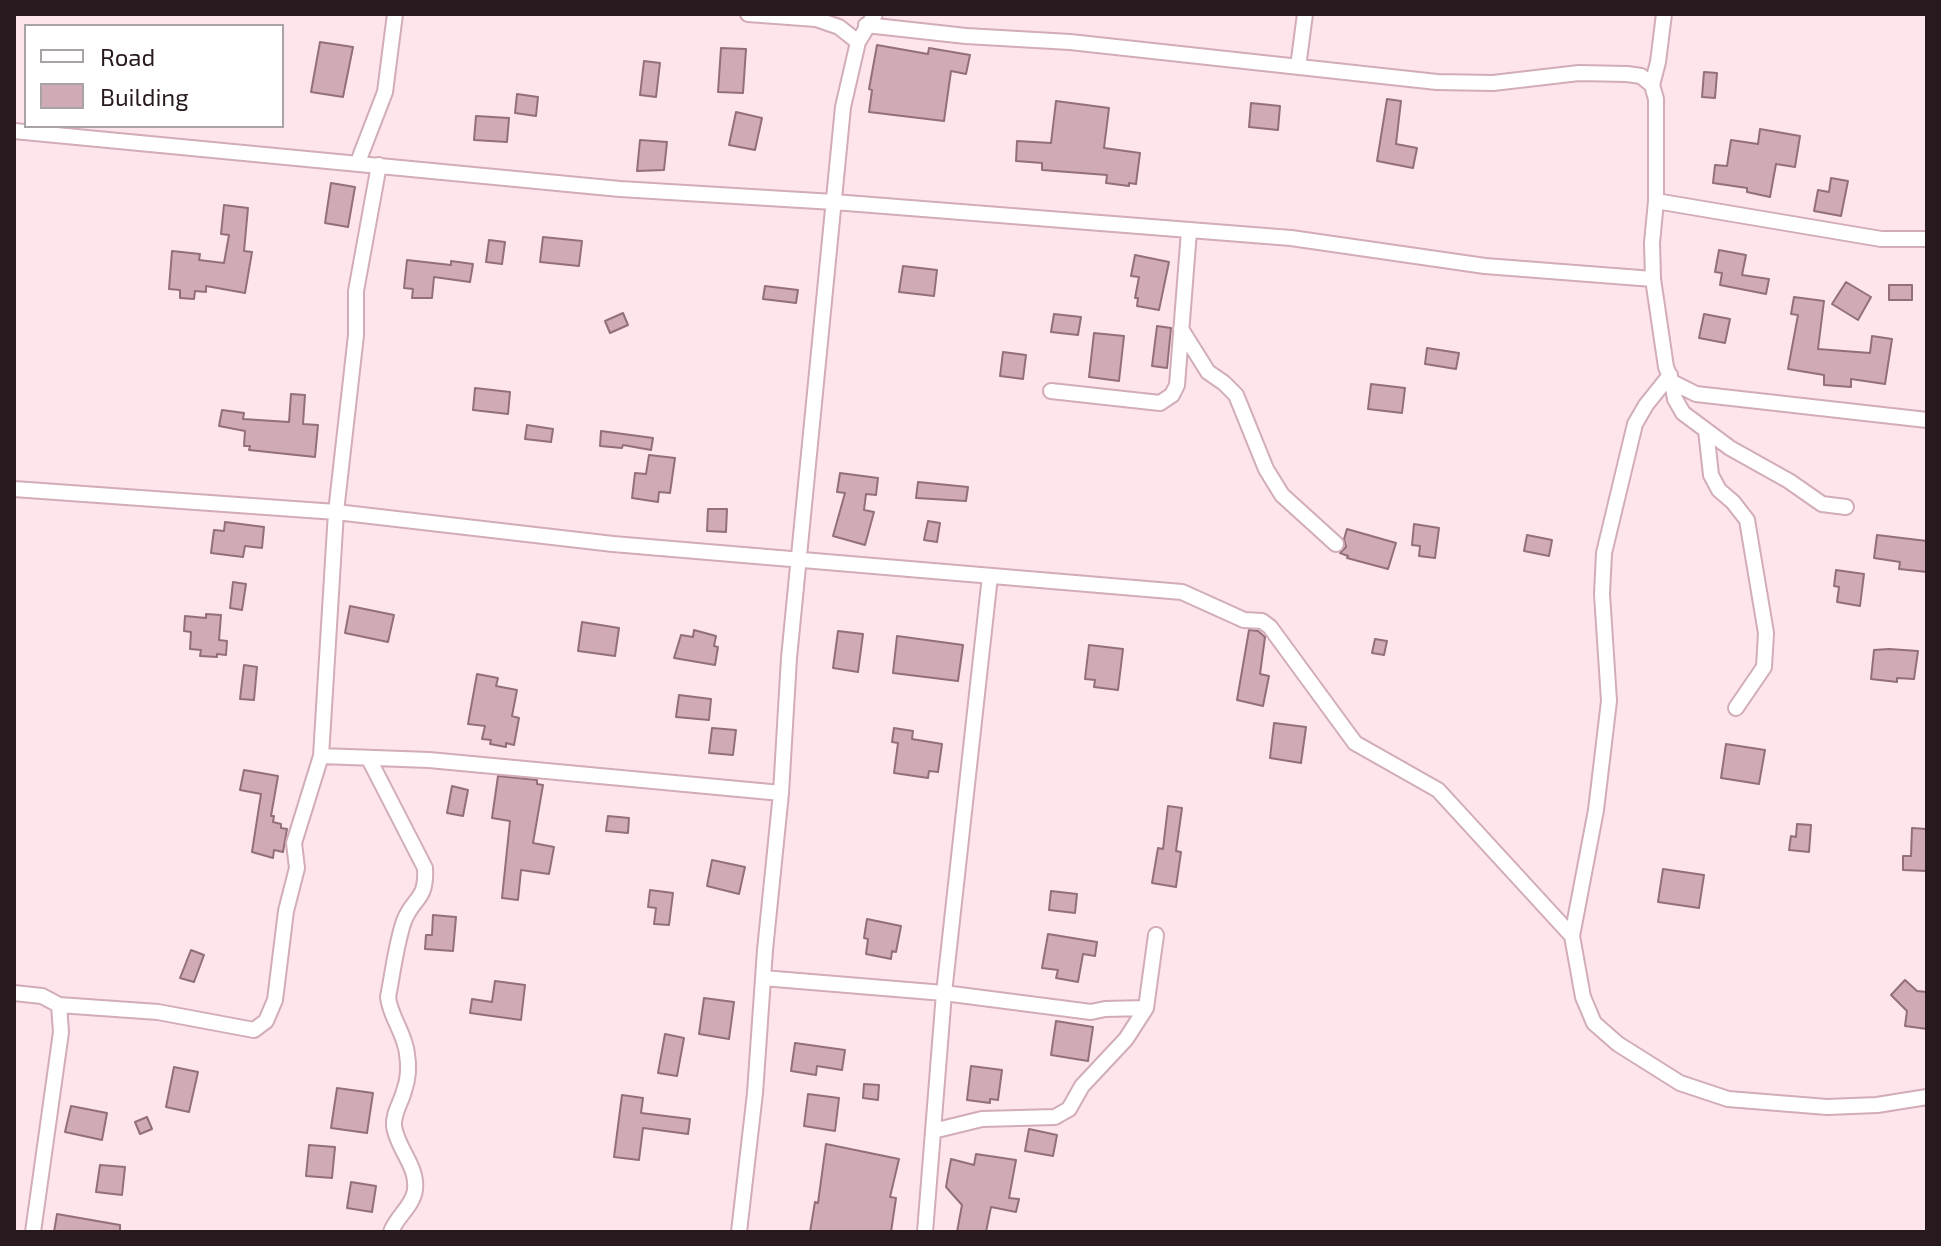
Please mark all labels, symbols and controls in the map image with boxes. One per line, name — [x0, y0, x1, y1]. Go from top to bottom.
legend — [24, 24, 284, 128]
text: Road — [100, 42, 155, 71]
text: Building — [100, 82, 189, 111]

